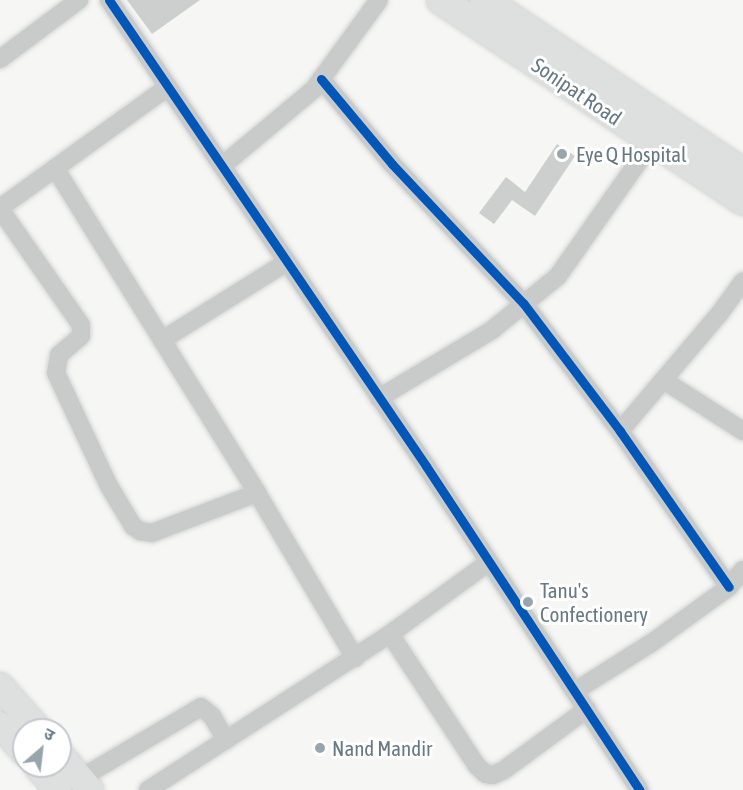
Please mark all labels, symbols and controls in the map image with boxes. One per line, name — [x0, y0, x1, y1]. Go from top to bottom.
street label: Sonipat Road — [527, 52, 627, 130]
place label: Eye Q Hospital — [576, 141, 687, 167]
marker: Eye Q Hospital — [553, 145, 571, 163]
place label: Tanu's Confectionery — [540, 577, 648, 627]
marker: Tanu's Confectionery — [521, 595, 535, 609]
north arrow — [12, 718, 72, 778]
text: उ — [41, 724, 58, 744]
place label: Nand Mandir — [332, 735, 432, 761]
marker: Nand Mandir — [313, 741, 327, 755]

